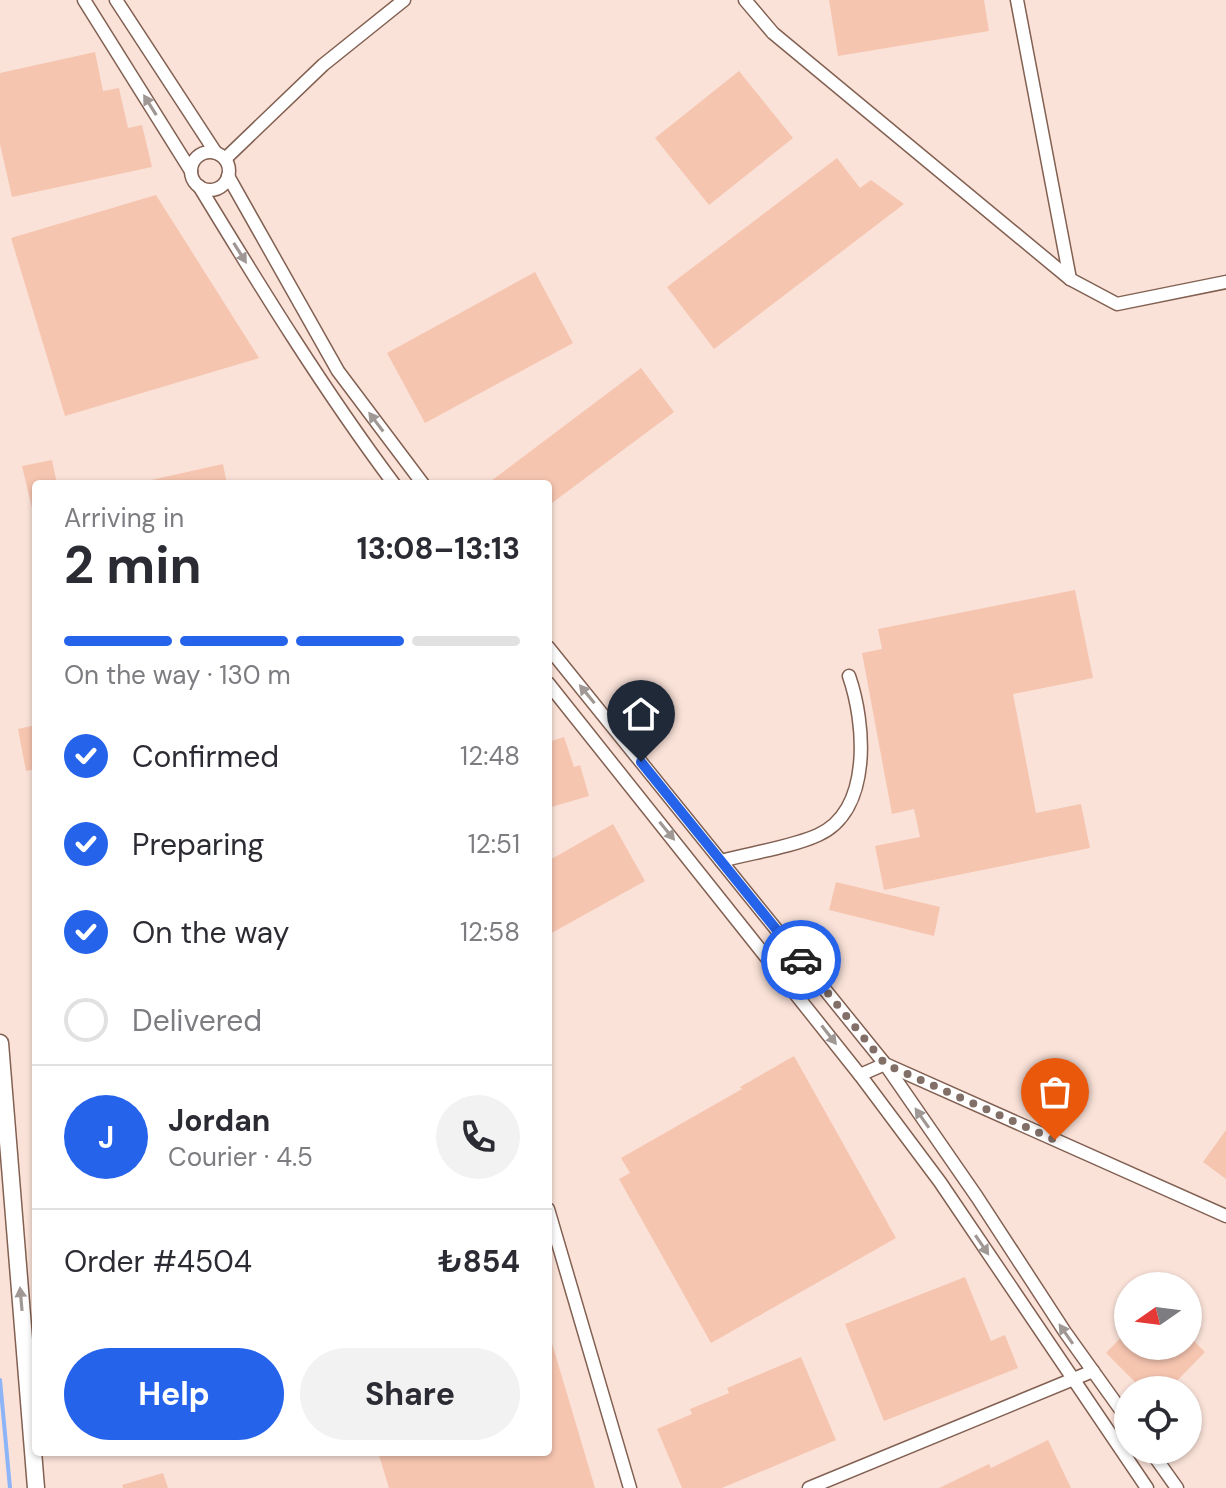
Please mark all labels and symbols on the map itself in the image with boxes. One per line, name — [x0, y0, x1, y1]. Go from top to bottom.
one-way arrow — [143, 94, 157, 116]
one-way arrow — [233, 242, 247, 264]
one-way arrow — [369, 411, 385, 432]
pin — [607, 680, 675, 762]
one-way arrow — [578, 684, 595, 705]
one-way arrow — [659, 821, 675, 841]
courier — [761, 920, 841, 1000]
one-way arrow — [820, 1025, 836, 1045]
pin — [1021, 1058, 1089, 1140]
one-way arrow — [915, 1107, 930, 1128]
one-way arrow — [974, 1234, 989, 1255]
north arrow — [1114, 1272, 1202, 1360]
one-way arrow — [14, 1286, 27, 1311]
one-way arrow — [1059, 1323, 1074, 1344]

